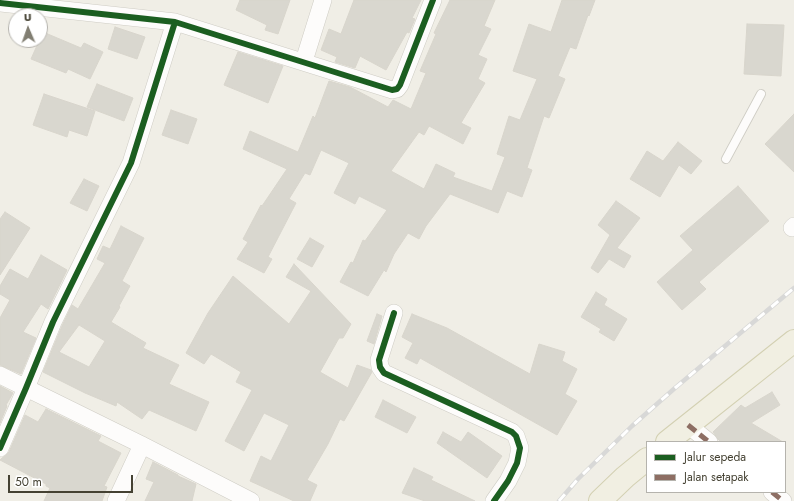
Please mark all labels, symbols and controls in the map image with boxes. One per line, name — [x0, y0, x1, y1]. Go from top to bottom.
north arrow — [8, 8, 48, 48]
text: U — [23, 9, 32, 25]
legend — [646, 441, 786, 493]
text: Jalur sepeda — [684, 448, 746, 466]
scale bar — [10, 467, 135, 493]
text: Jalan setapak — [684, 468, 749, 486]
text: 50 m — [15, 473, 42, 491]

